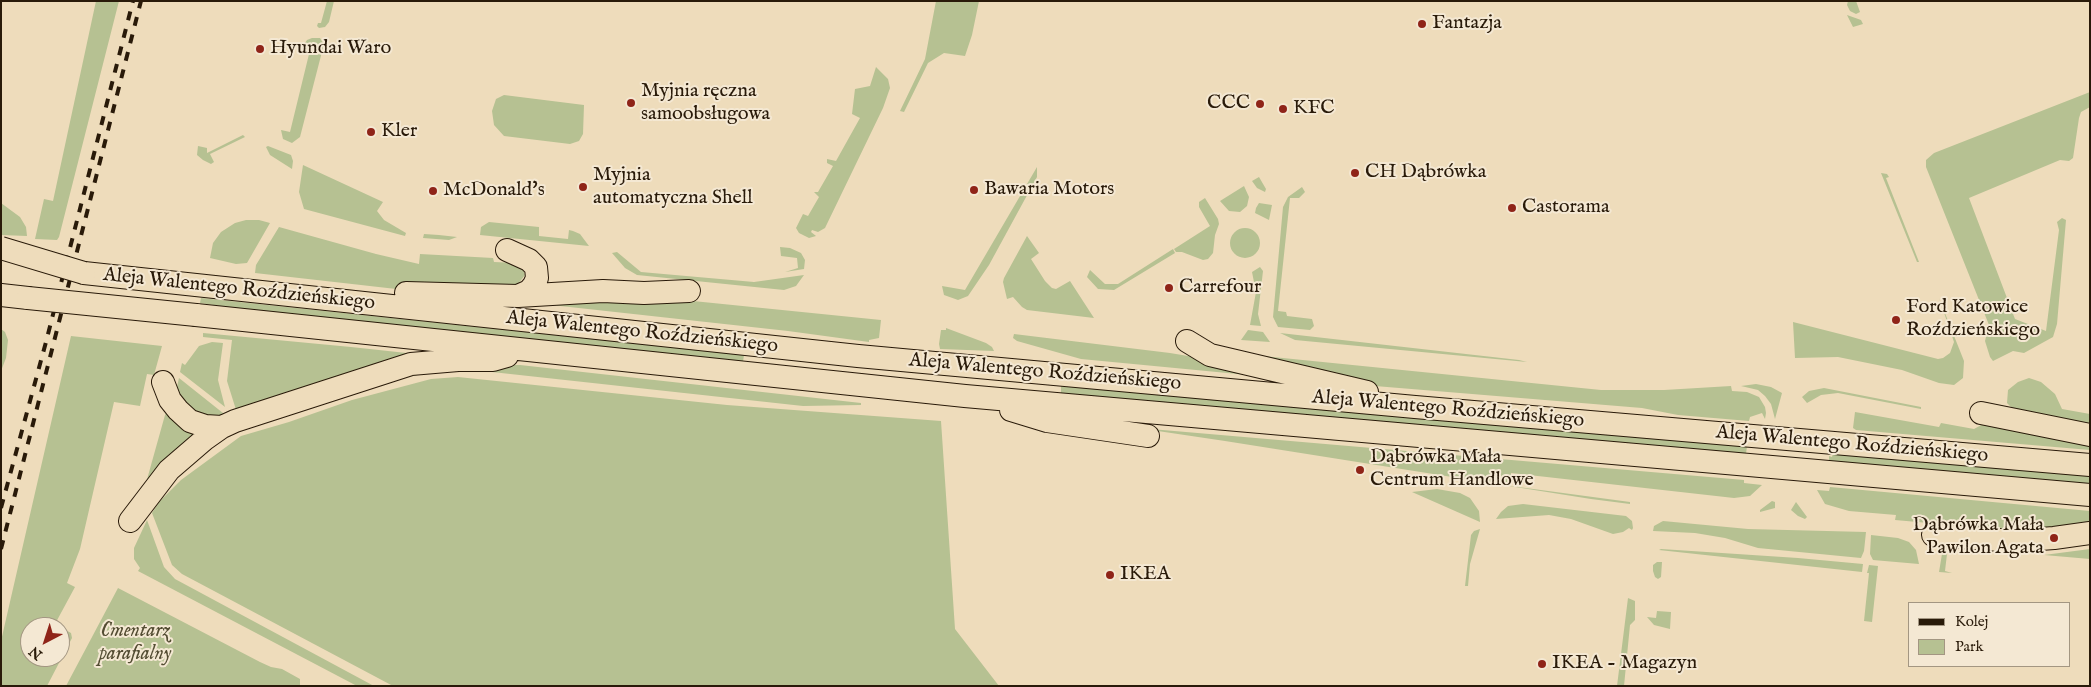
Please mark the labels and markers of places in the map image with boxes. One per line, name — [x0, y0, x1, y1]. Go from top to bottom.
place label: Fantazja — [1432, 12, 1502, 36]
marker: Fantazja — [1416, 18, 1428, 30]
place label: Hyundai Waro — [270, 37, 391, 61]
marker: Hyundai Waro — [254, 43, 266, 55]
place label: Myjnia ręczna samoobsługowa — [641, 80, 770, 127]
place label: CCC — [1207, 92, 1250, 116]
marker: Myjnia ręczna samoobsługowa — [625, 97, 637, 109]
place label: KFC — [1293, 97, 1334, 121]
marker: CCC — [1254, 98, 1266, 110]
marker: KFC — [1277, 103, 1289, 115]
place label: Kler — [381, 120, 417, 144]
marker: Kler — [365, 126, 377, 138]
place label: CH Dąbrówka — [1365, 161, 1486, 185]
place label: Myjnia automatyczna Shell — [593, 164, 753, 211]
marker: CH Dąbrówka — [1349, 167, 1361, 179]
place label: Bawaria Motors — [984, 178, 1114, 202]
place label: McDonald's — [443, 179, 545, 203]
marker: Myjnia automatyczna Shell — [577, 181, 589, 193]
marker: Bawaria Motors — [968, 184, 980, 196]
marker: McDonald's — [427, 185, 439, 197]
place label: Castorama — [1522, 196, 1610, 220]
marker: Castorama — [1506, 202, 1518, 214]
place label: Carrefour — [1179, 276, 1261, 300]
marker: Carrefour — [1163, 282, 1175, 294]
place label: Ford Katowice Roździeńskiego — [1906, 296, 2040, 343]
marker: Ford Katowice Roździeńskiego — [1890, 314, 1902, 326]
place label: Dąbrówka Mała Centrum Handlowe — [1370, 446, 1534, 493]
marker: Dąbrówka Mała Centrum Handlowe — [1354, 464, 1366, 476]
place label: Dąbrówka Mała Pawilon Agata — [1913, 514, 2044, 561]
marker: Dąbrówka Mała Pawilon Agata — [2048, 532, 2060, 544]
place label: IKEA — [1120, 563, 1170, 587]
marker: IKEA — [1104, 569, 1116, 581]
place label: IKEA - Magazyn — [1552, 652, 1697, 676]
marker: IKEA - Magazyn — [1536, 658, 1548, 670]

